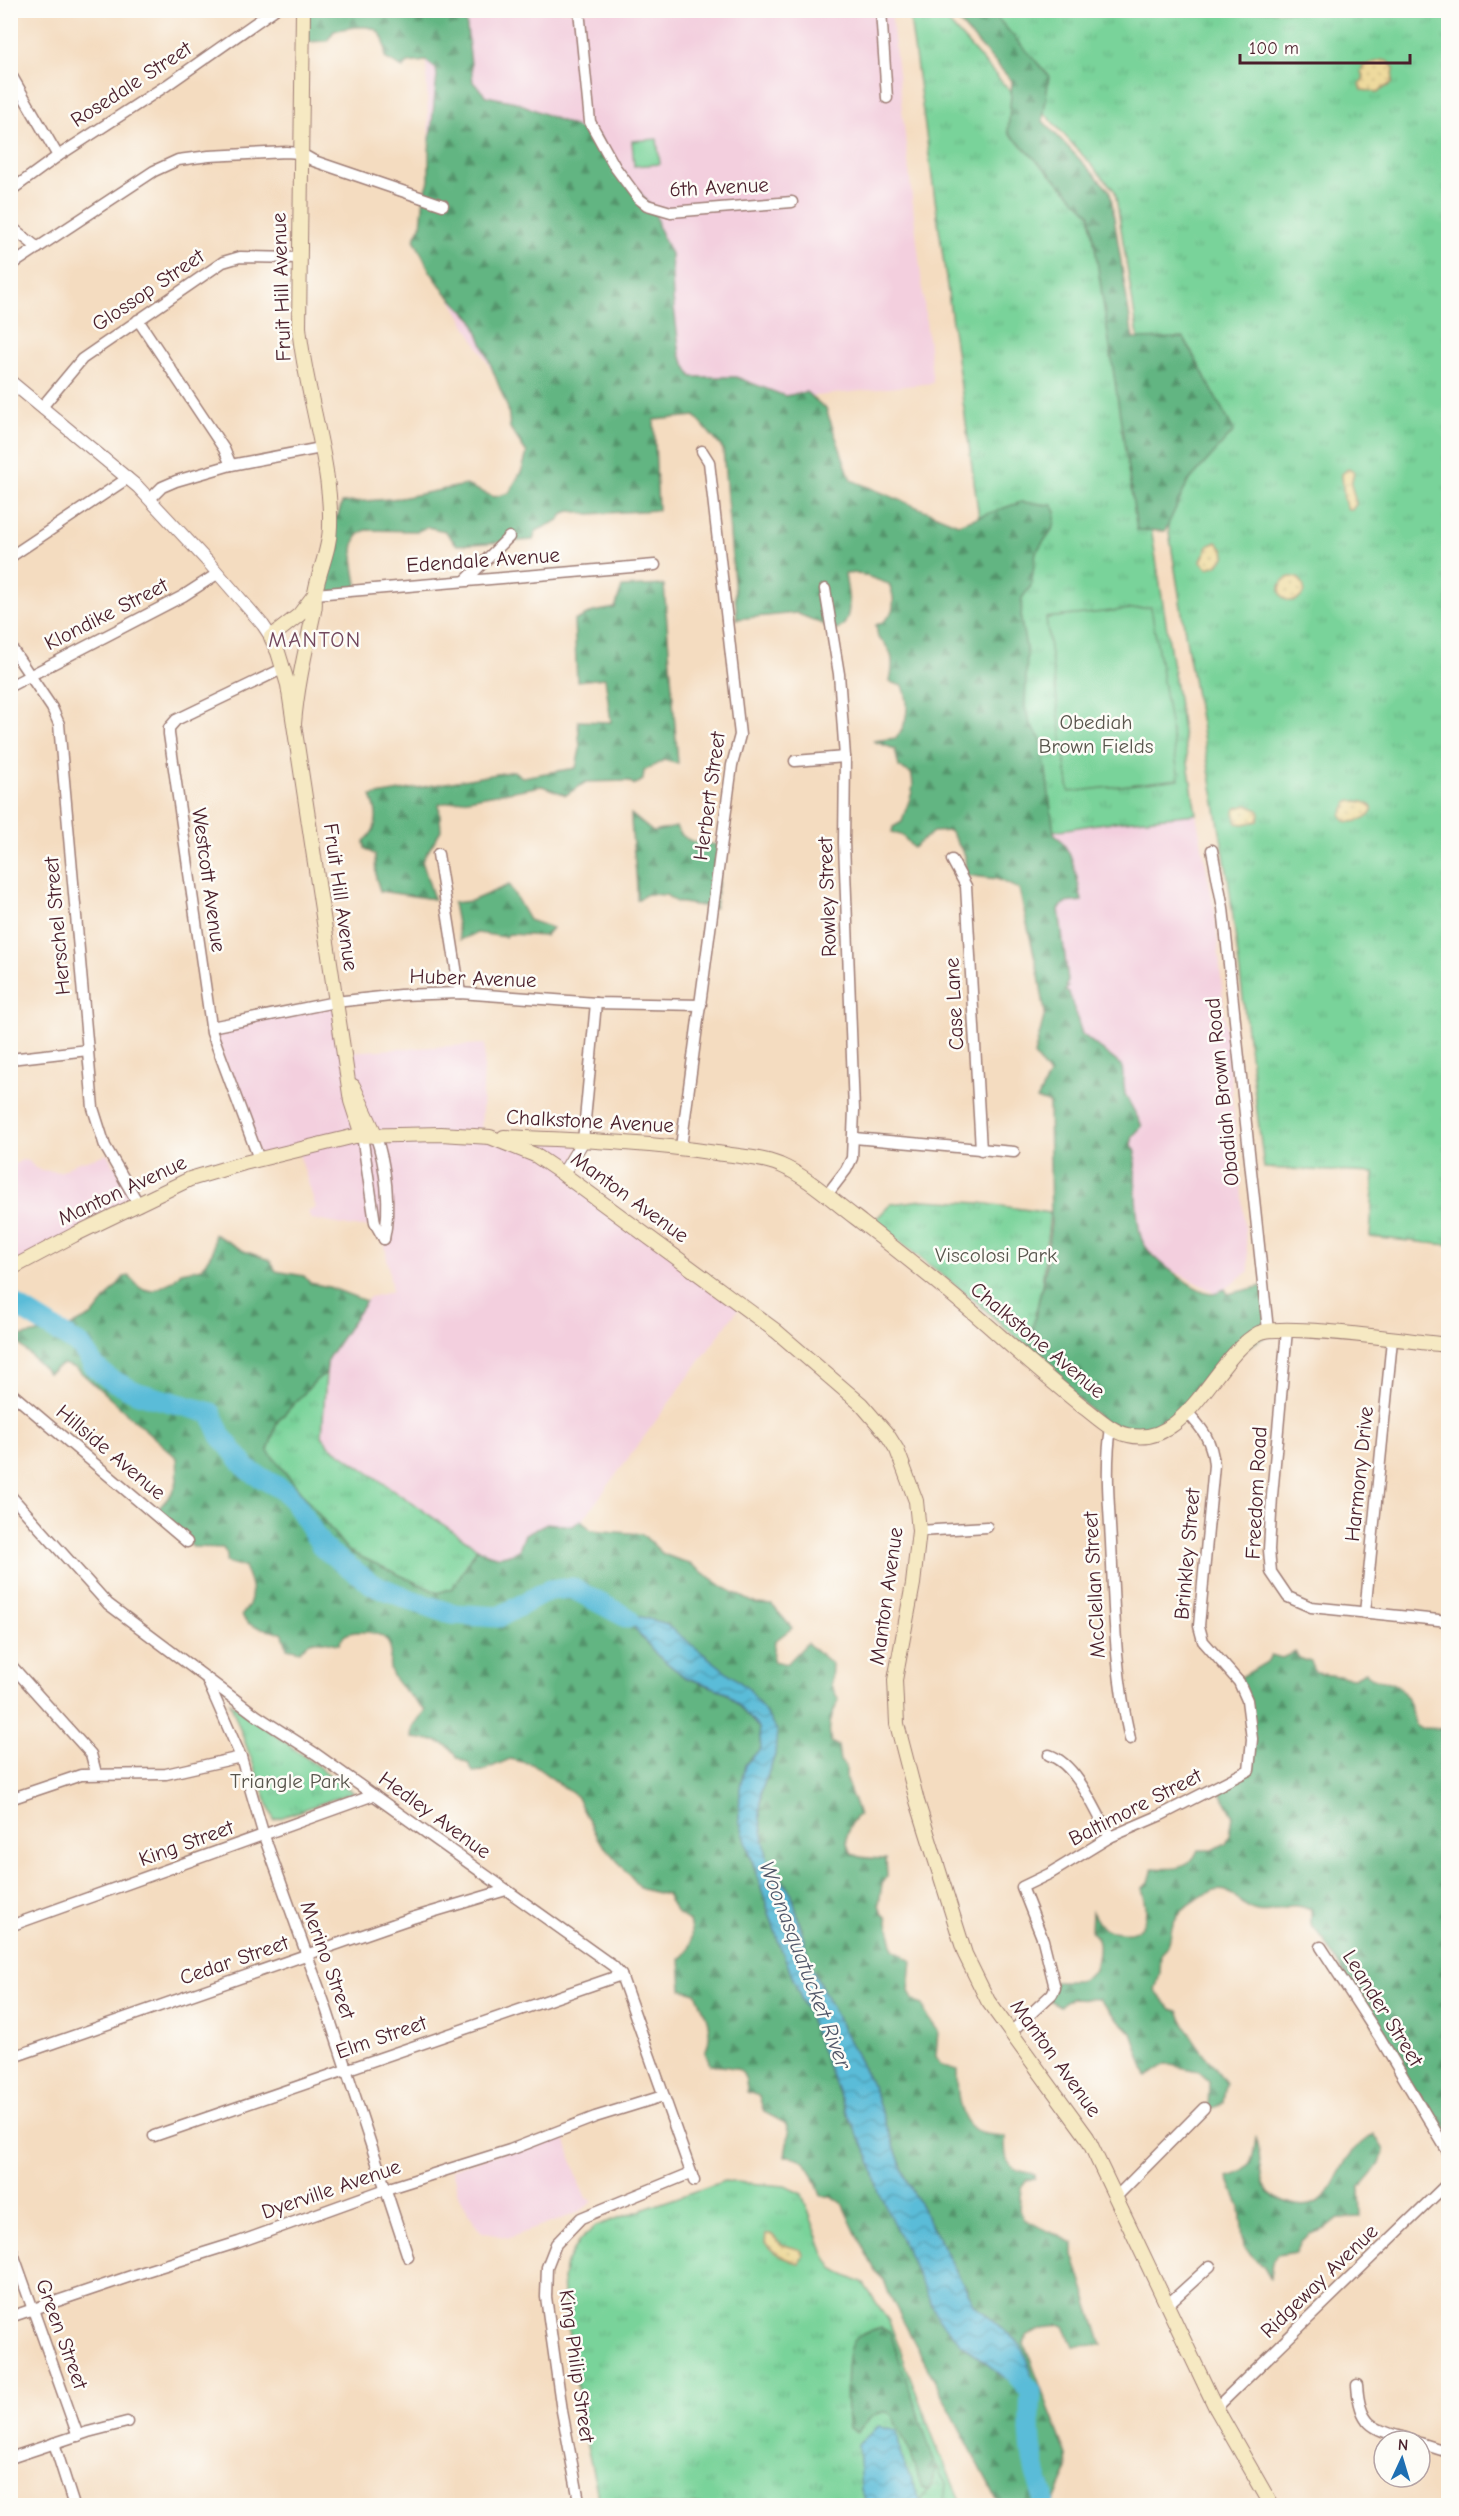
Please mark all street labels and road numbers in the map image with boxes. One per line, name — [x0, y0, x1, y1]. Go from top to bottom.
street label: Rosedale Street — [66, 36, 197, 132]
street label: 6th Avenue — [669, 172, 769, 202]
street label: Fruit Hill Avenue — [266, 212, 296, 362]
street label: Glossop Street — [87, 243, 209, 336]
street label: Edendale Avenue — [405, 543, 561, 577]
street label: Klondike Street — [40, 572, 172, 655]
street label: Herbert Street — [688, 729, 730, 862]
street label: Westcott Avenue — [187, 806, 231, 954]
street label: Fruit Hill Avenue — [319, 822, 363, 972]
street label: Rowley Street — [813, 836, 841, 957]
street label: Herschel Street — [39, 855, 75, 996]
street label: Case Lane — [940, 957, 968, 1051]
street label: Huber Avenue — [409, 964, 537, 992]
street label: Obadiah Brown Road — [1200, 997, 1244, 1187]
street label: Chalkstone Avenue — [505, 1105, 675, 1137]
street label: Manton Avenue — [567, 1146, 693, 1248]
street label: Manton Avenue — [54, 1150, 190, 1230]
street label: Chalkstone Avenue — [966, 1277, 1110, 1403]
street label: Hillside Avenue — [51, 1399, 171, 1505]
street label: Harmony Drive — [1340, 1405, 1378, 1543]
street label: Freedom Road — [1241, 1426, 1271, 1560]
street label: Brinkley Street — [1169, 1486, 1205, 1621]
street label: McClellan Street — [1078, 1510, 1110, 1659]
street label: Manton Avenue — [864, 1525, 908, 1667]
street label: Baltimore Street — [1065, 1763, 1206, 1851]
street label: Hedley Avenue — [374, 1766, 496, 1864]
street label: King Street — [135, 1814, 237, 1871]
street label: Merino Street — [296, 1898, 361, 2023]
street label: Cedar Street — [177, 1930, 292, 1990]
street label: Leander Street — [1338, 1945, 1429, 2071]
street label: Manton Avenue — [1005, 1995, 1107, 2121]
street label: Elm Street — [333, 2010, 430, 2064]
street label: Dyerville Avenue — [258, 2154, 404, 2224]
street label: Ridgeway Avenue — [1255, 2219, 1383, 2343]
street label: Green Street — [31, 2276, 93, 2393]
street label: King Philip Street — [554, 2288, 600, 2445]

